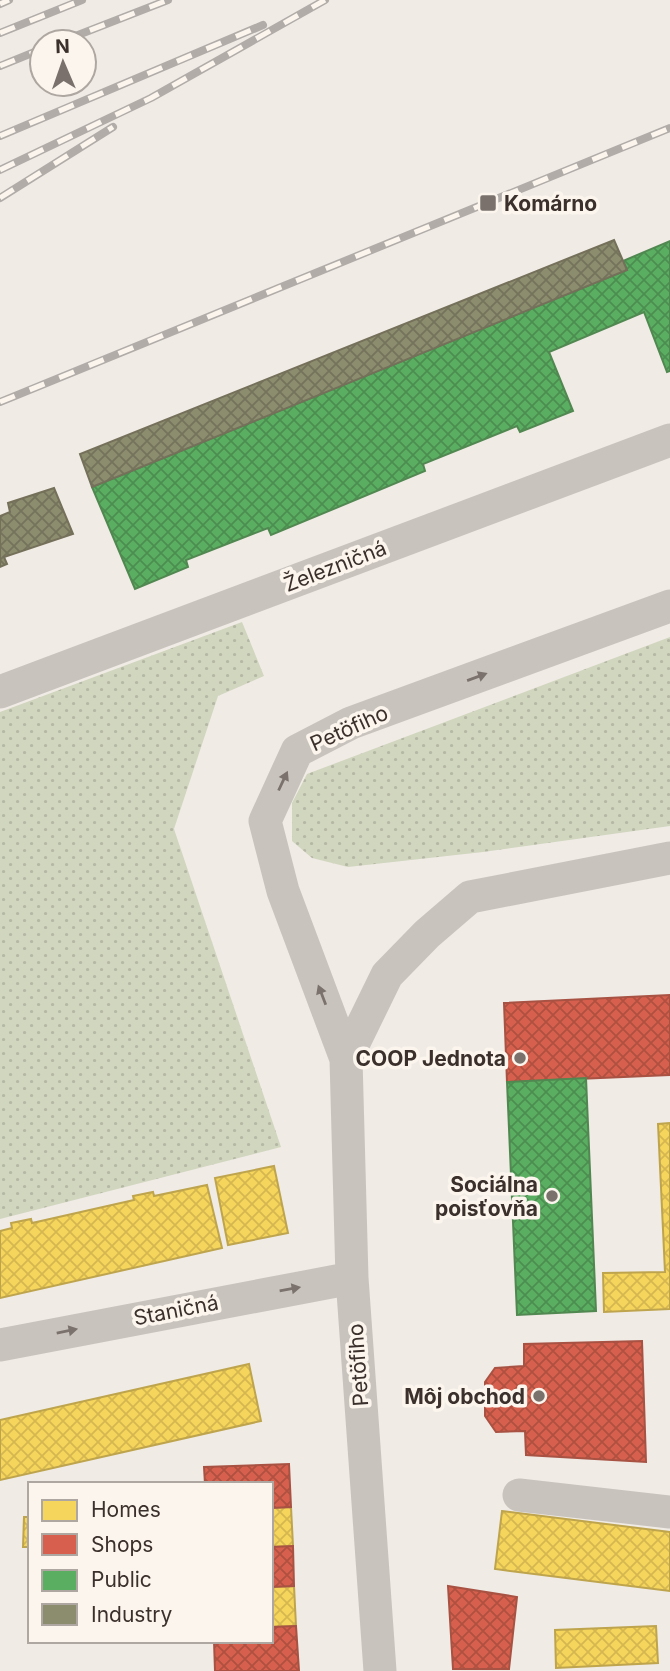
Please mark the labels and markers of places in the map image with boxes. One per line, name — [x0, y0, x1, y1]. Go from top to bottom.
place label: Komárno — [504, 191, 597, 216]
marker: Komárno — [478, 193, 498, 213]
place label: COOP Jednota — [356, 1046, 506, 1071]
marker: COOP Jednota — [512, 1050, 528, 1066]
place label: Sociálna poisťovňa — [435, 1172, 538, 1221]
marker: Sociálna poisťovňa — [544, 1188, 560, 1204]
place label: Môj obchod — [404, 1384, 525, 1409]
marker: Môj obchod — [531, 1388, 547, 1404]

